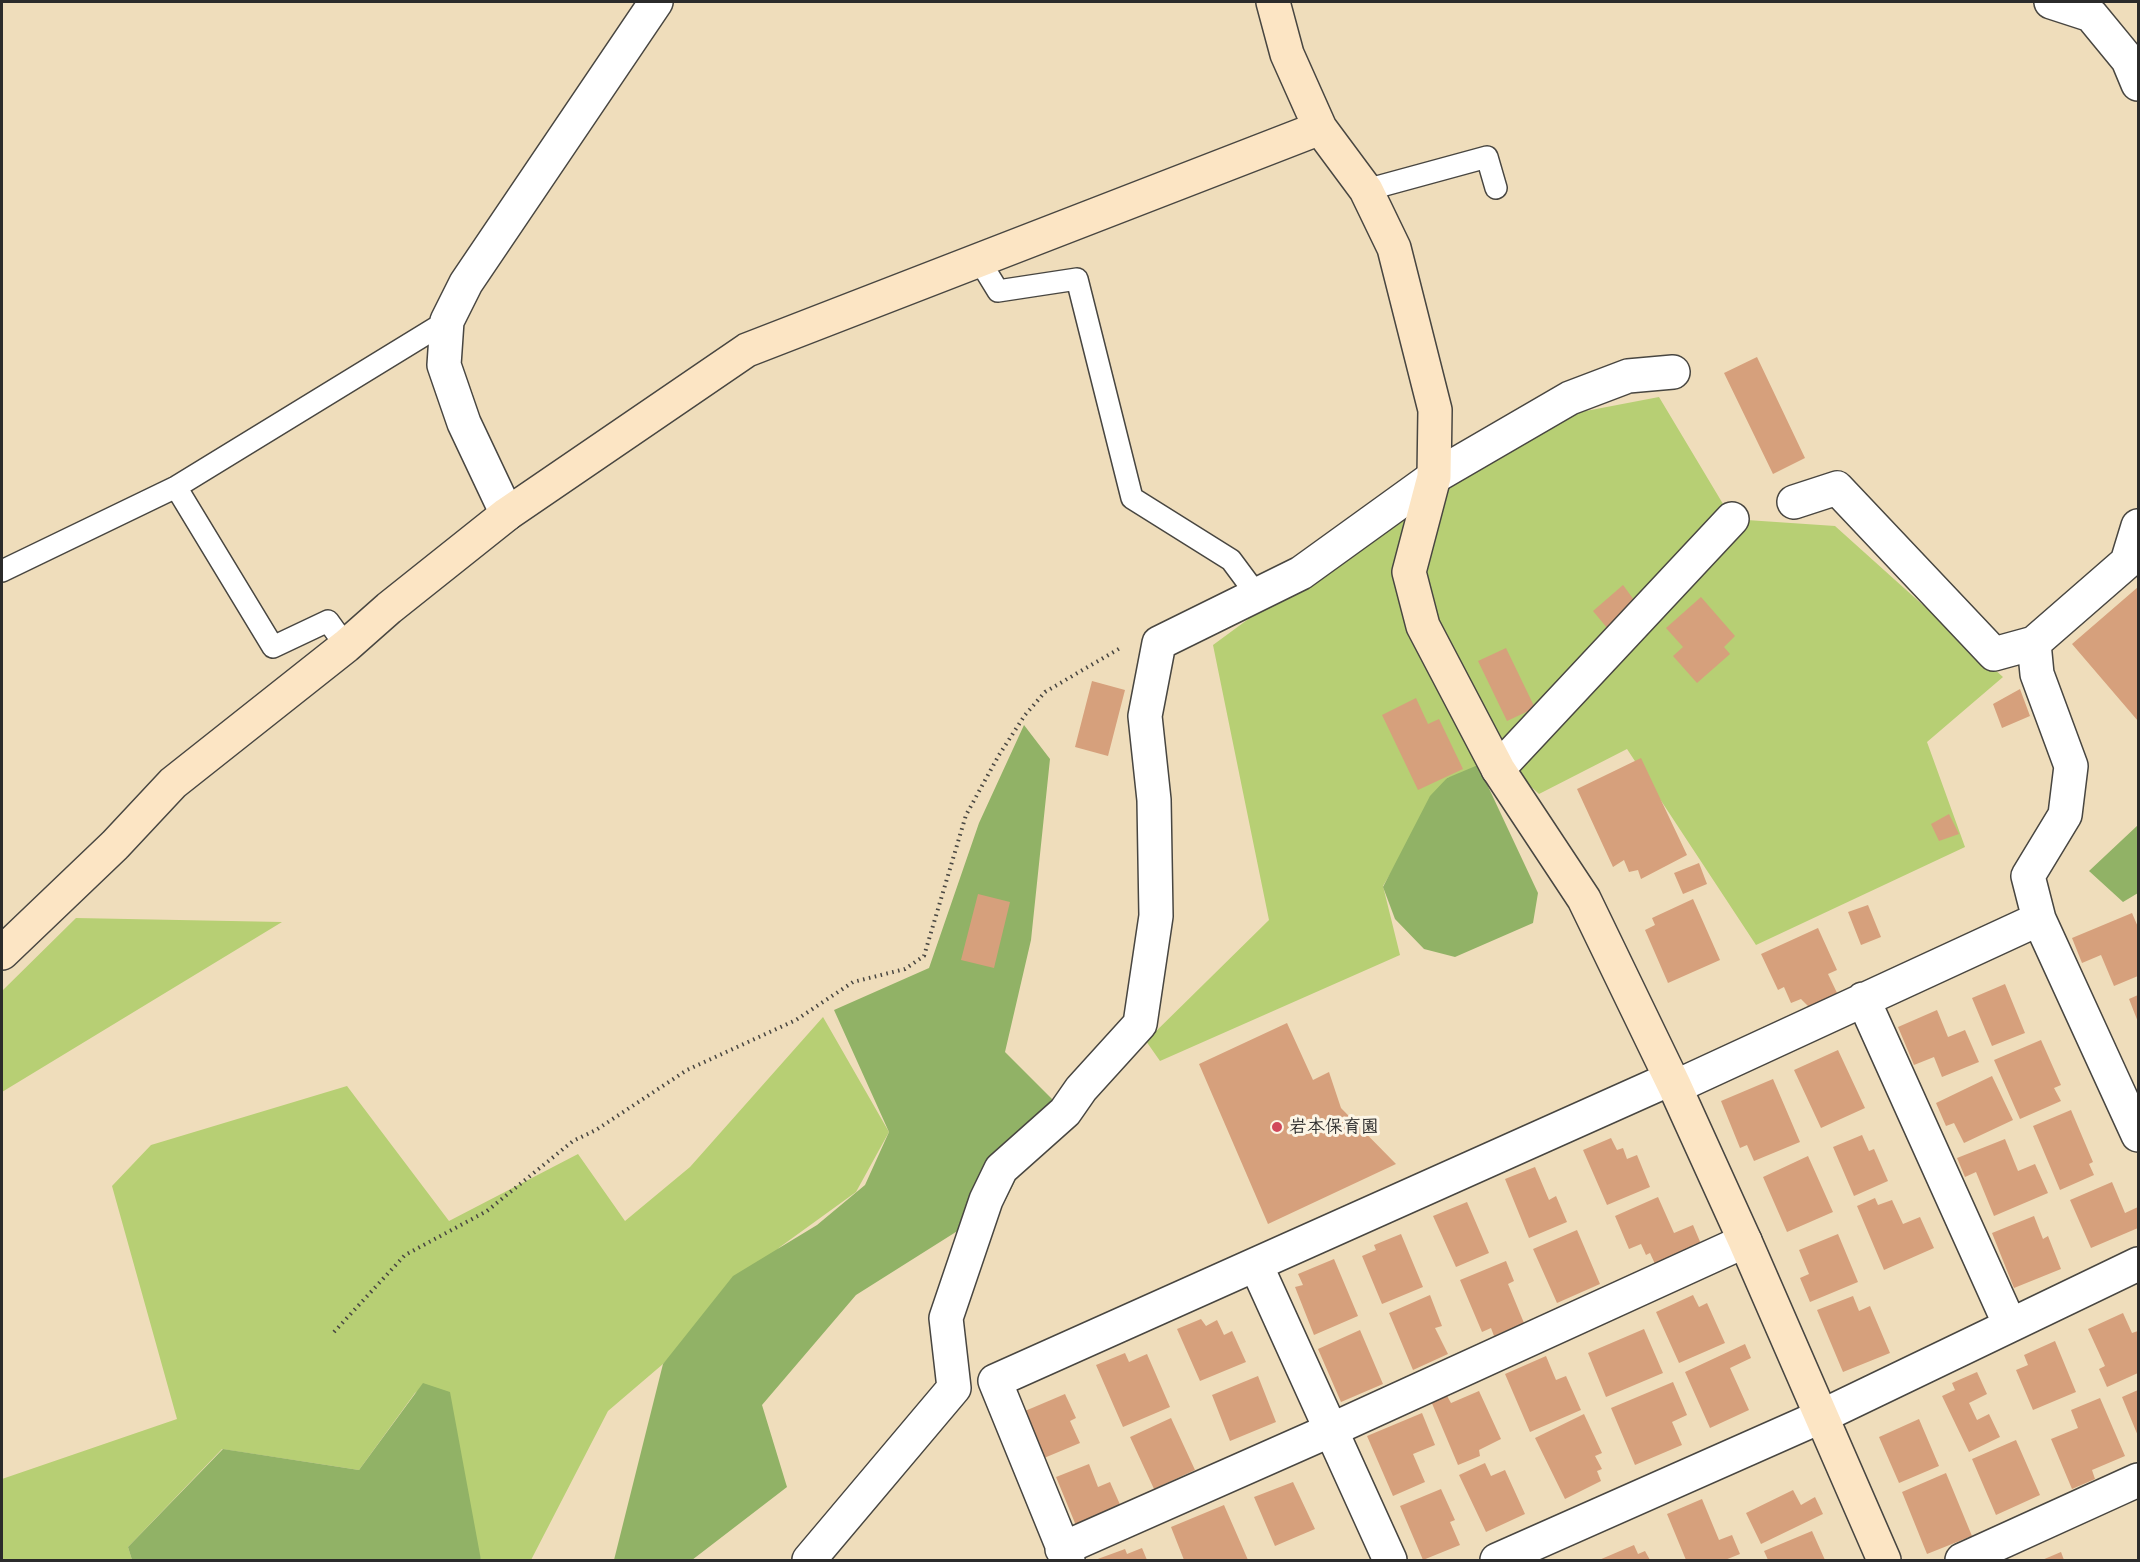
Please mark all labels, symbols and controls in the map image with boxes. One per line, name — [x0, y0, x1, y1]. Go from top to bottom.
place label: 岩本保育園 — [1289, 1116, 1379, 1138]
marker: 岩本保育園 — [1270, 1120, 1284, 1134]

